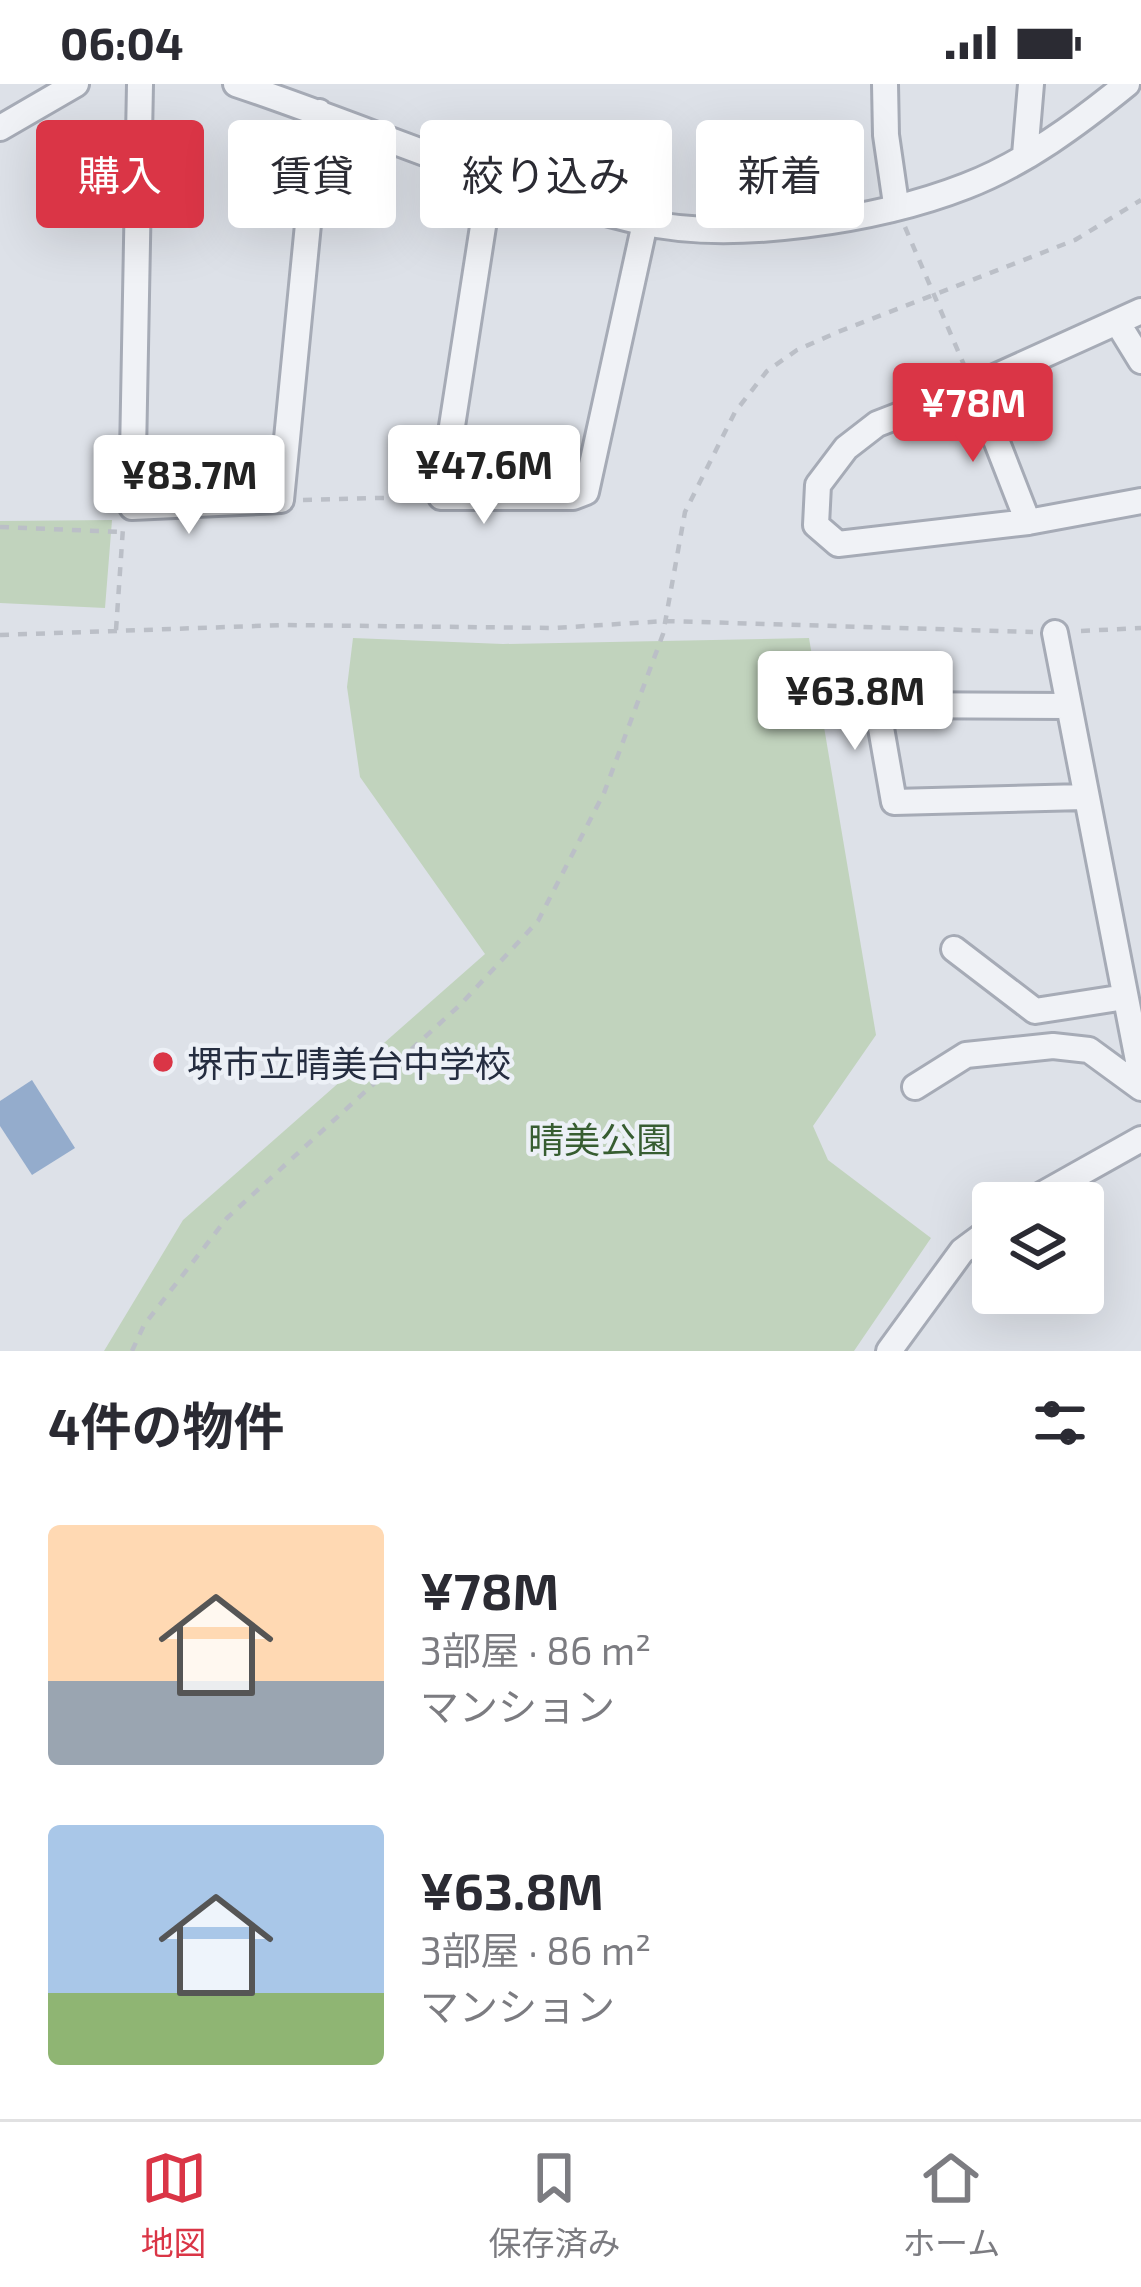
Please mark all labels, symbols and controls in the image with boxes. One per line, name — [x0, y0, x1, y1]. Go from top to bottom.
text: 06:04 — [60, 15, 184, 69]
chip: 購入 — [36, 120, 204, 228]
chip: 賃貸 — [228, 120, 396, 228]
chip: 絞り込み — [420, 120, 672, 228]
chip: 新着 — [696, 120, 864, 228]
pin: ¥78M — [902, 363, 1044, 465]
text: ¥78M — [920, 378, 1026, 425]
pin: ¥47.6M — [386, 425, 582, 527]
pin: ¥83.7M — [91, 435, 287, 537]
text: ¥47.6M — [415, 440, 553, 487]
text: ¥83.7M — [121, 450, 257, 497]
pin: ¥63.8M — [757, 651, 953, 753]
text: ¥63.8M — [785, 666, 925, 713]
place label: 堺市立晴美台中学校 — [187, 1041, 511, 1084]
marker: 堺市立晴美台中学校 — [150, 1049, 176, 1075]
park label: 晴美公園 — [528, 1117, 672, 1160]
map controls — [972, 1182, 1104, 1314]
button: layers — [972, 1182, 1104, 1314]
icon: filters — [1027, 1390, 1093, 1456]
text: 4件の物件 — [48, 1394, 285, 1455]
text: ¥78M — [420, 1559, 559, 1620]
icon: home — [144, 1573, 288, 1717]
text: 3部屋 · 86 m² — [420, 1626, 651, 1673]
text: マンション — [420, 1682, 615, 1729]
text: ¥63.8M — [420, 1859, 604, 1920]
icon: home — [144, 1873, 288, 2017]
text: 3部屋 · 86 m² — [420, 1926, 651, 1973]
text: マンション — [420, 1982, 615, 2029]
tab: 地図 — [141, 2145, 207, 2265]
tab: 保存済み — [488, 2145, 620, 2265]
tab: ホーム — [902, 2145, 1000, 2265]

